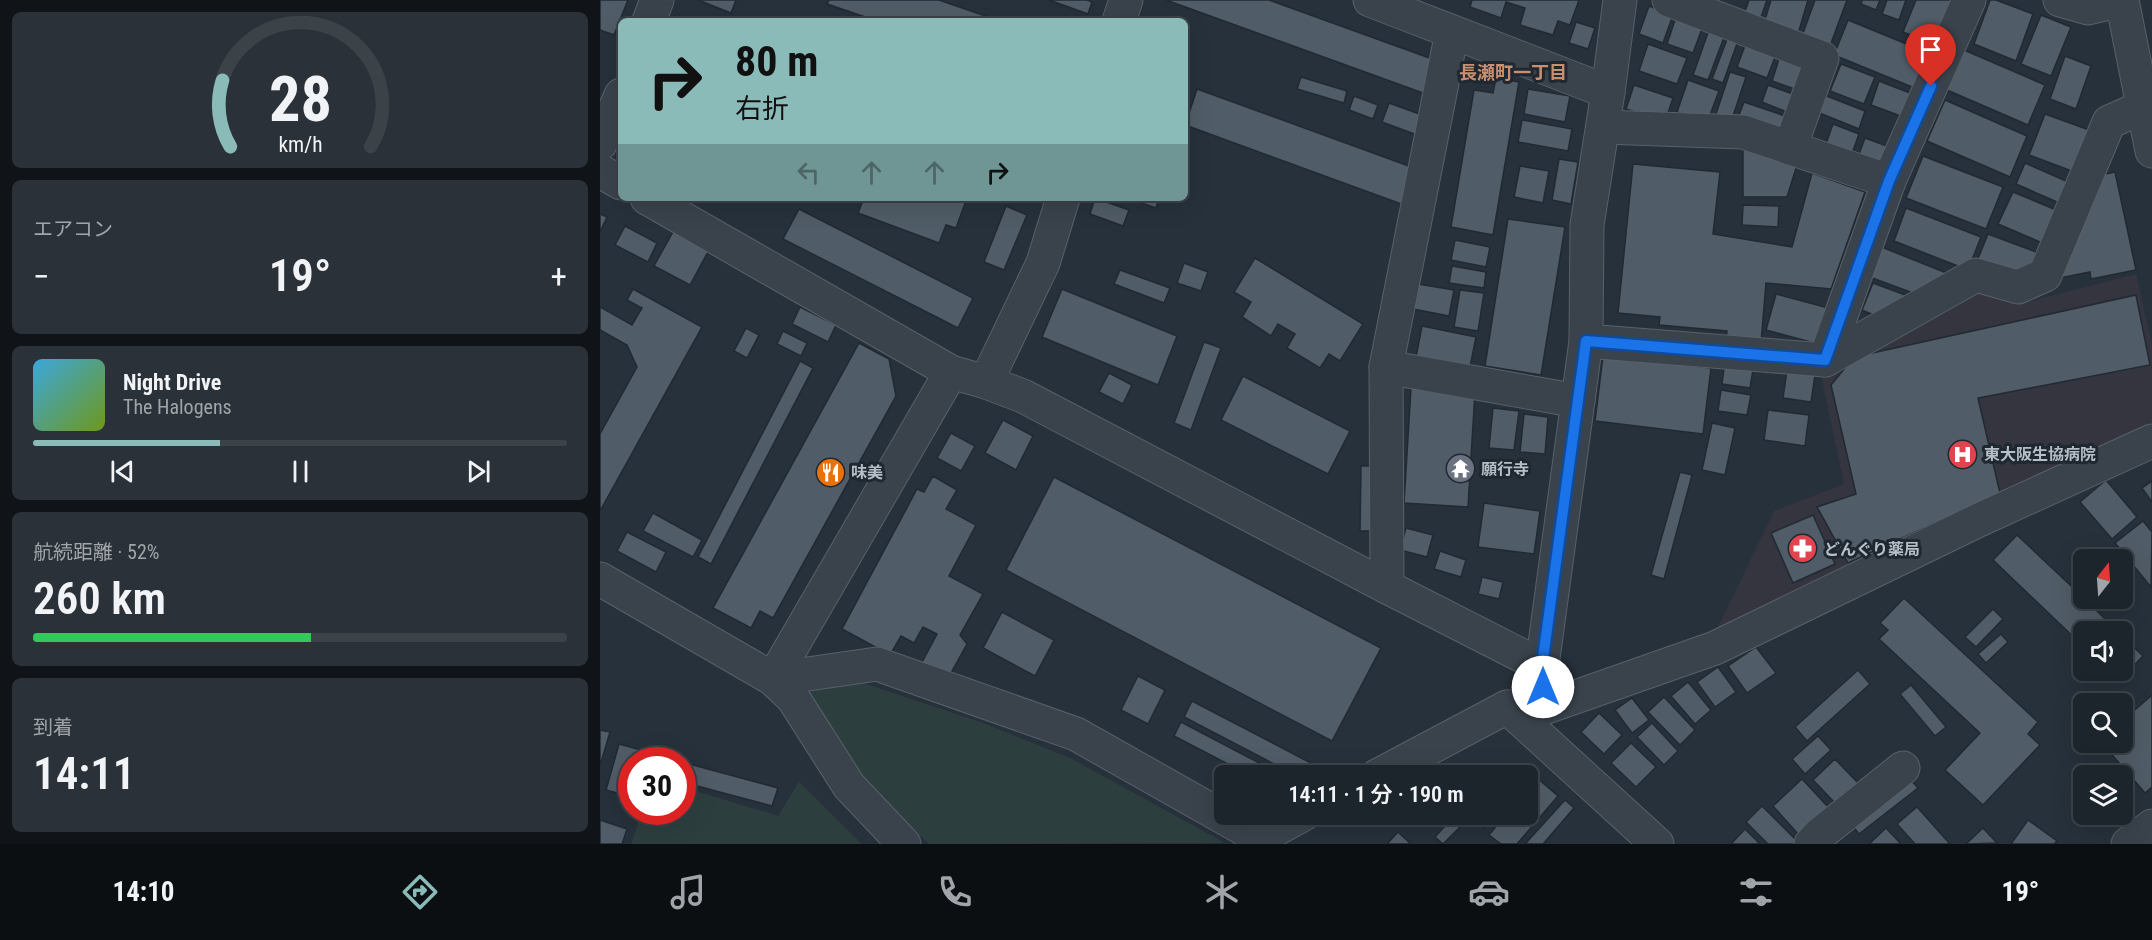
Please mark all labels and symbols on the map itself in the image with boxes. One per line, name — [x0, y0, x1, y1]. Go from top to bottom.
pin — [1905, 24, 1956, 86]
district label: 長瀬町一丁目 — [1459, 62, 1567, 83]
hospital icon: 東大阪生協病院 — [1947, 438, 1979, 470]
place label: 東大阪生協病院 — [1984, 445, 2096, 464]
temple icon: 願行寺 — [1444, 453, 1476, 485]
restaurant icon: 味美 — [814, 456, 846, 488]
place label: 願行寺 — [1481, 460, 1529, 479]
place label: 味美 — [851, 463, 883, 482]
pharmacy icon: どんぐり薬局 — [1787, 533, 1819, 565]
place label: どんぐり薬局 — [1824, 540, 1920, 559]
north arrow — [2073, 549, 2133, 609]
position arrow — [1511, 655, 1575, 719]
speed limit sign: 30 — [618, 747, 696, 825]

